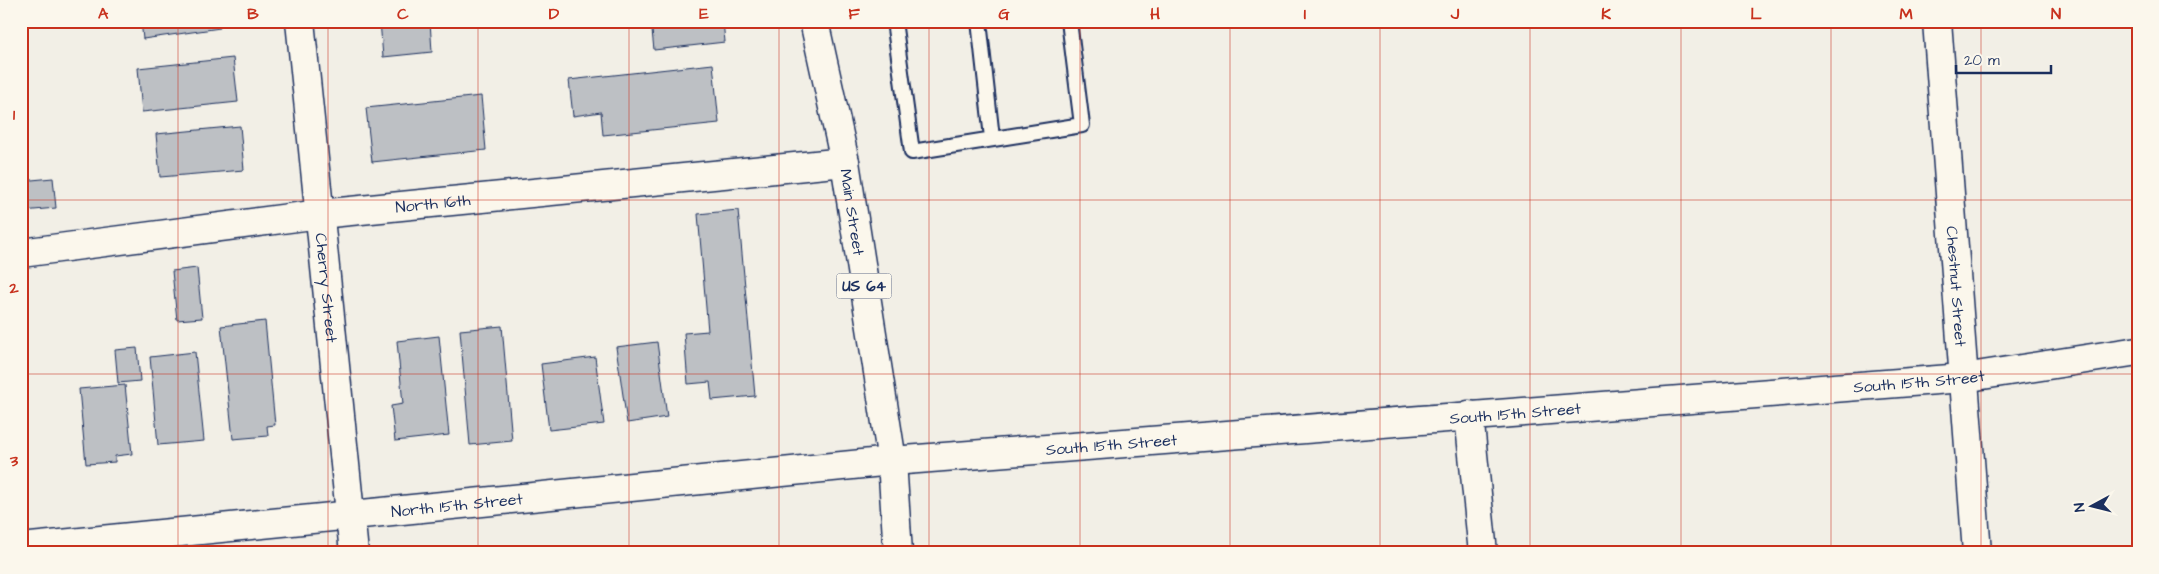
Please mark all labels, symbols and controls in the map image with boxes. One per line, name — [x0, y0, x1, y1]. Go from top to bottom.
text: A — [98, 3, 109, 25]
text: B — [247, 3, 259, 25]
text: C — [397, 3, 409, 25]
text: D — [549, 3, 560, 25]
text: E — [699, 3, 709, 25]
text: F — [848, 3, 860, 25]
text: G — [998, 3, 1010, 25]
text: H — [1150, 3, 1160, 25]
text: I — [1304, 3, 1306, 25]
text: J — [1450, 3, 1460, 25]
text: K — [1601, 3, 1611, 25]
text: L — [1750, 3, 1762, 25]
text: M — [1899, 3, 1913, 25]
text: N — [2051, 3, 2061, 25]
scale bar — [1956, 42, 2052, 74]
text: 20 m — [1964, 50, 2000, 71]
text: 1 — [13, 104, 16, 126]
street label: Main Street — [834, 167, 870, 258]
street label: North 16th — [395, 189, 472, 218]
street label: Chestnut Street — [1940, 225, 1971, 348]
street label: Cherry Street — [310, 232, 343, 344]
road number: US 64 — [836, 274, 892, 298]
text: 2 — [8, 277, 19, 299]
street label: South 15th Street — [1852, 365, 1987, 398]
street label: South 15th Street — [1449, 398, 1582, 430]
street label: South 15th Street — [1045, 429, 1178, 461]
text: 3 — [9, 450, 19, 472]
north arrow — [2066, 482, 2116, 532]
street label: North 15th Street — [390, 488, 524, 523]
text: N — [2070, 502, 2091, 513]

